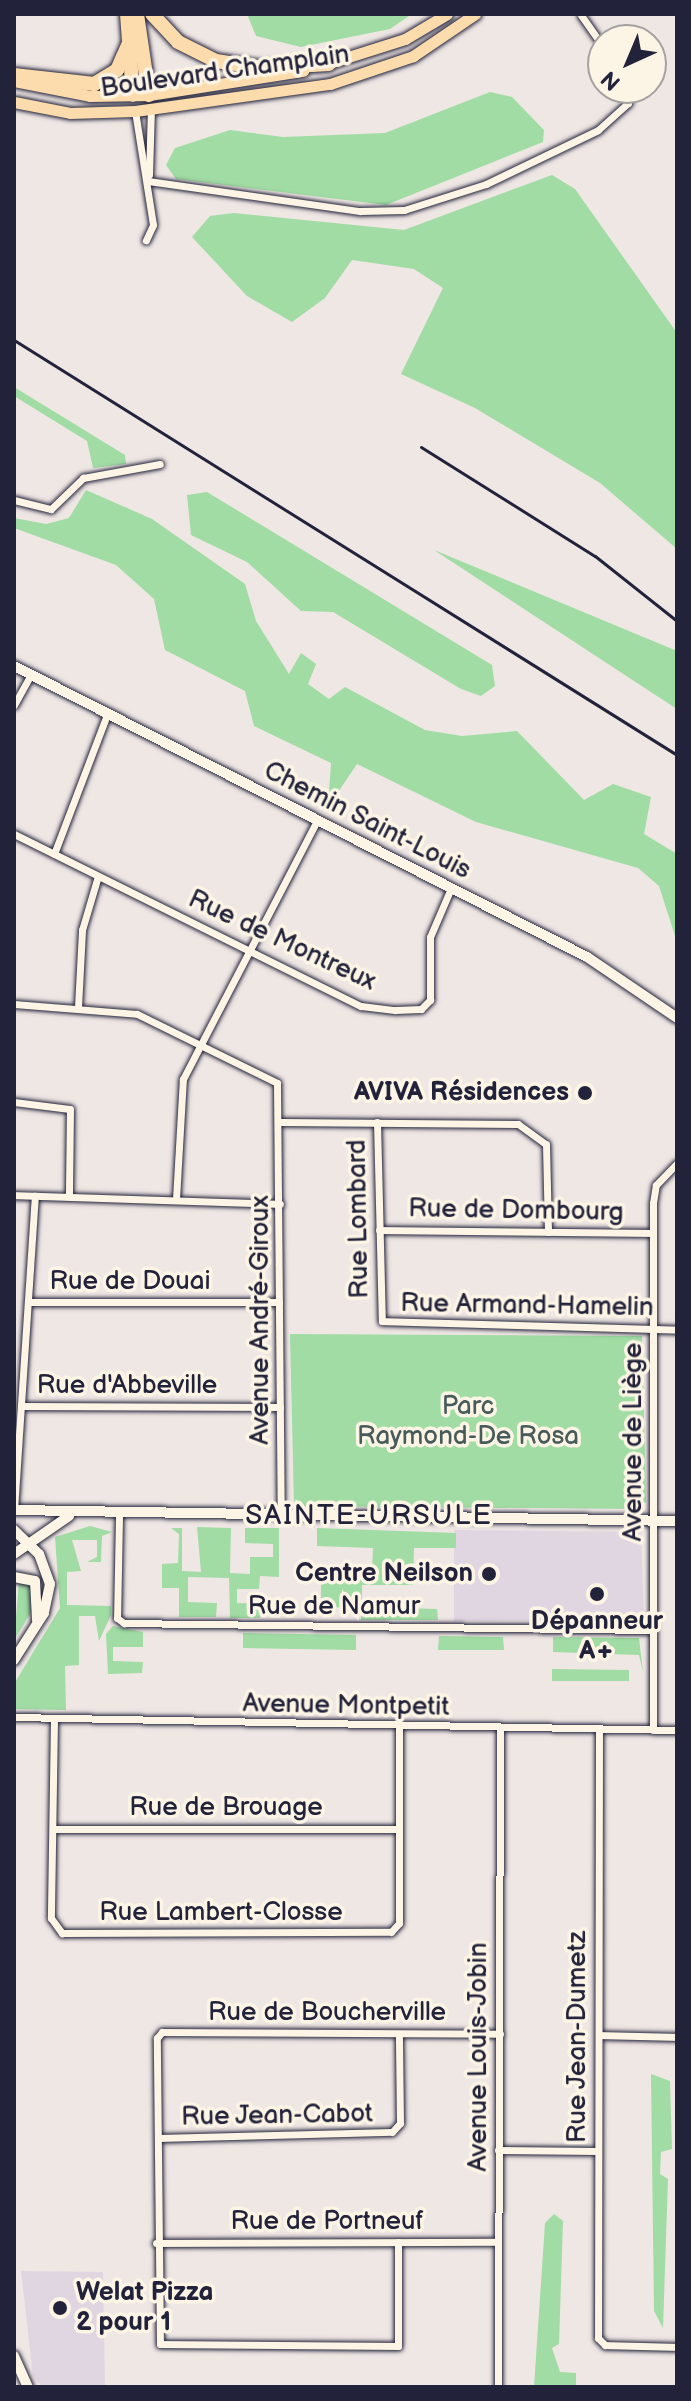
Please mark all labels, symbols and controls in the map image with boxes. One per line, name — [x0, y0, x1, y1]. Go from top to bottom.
north arrow — [587, 24, 667, 104]
street label: Boulevard Champlain — [99, 39, 351, 105]
text: N — [596, 65, 627, 96]
street label: Chemin Saint-Louis — [258, 755, 476, 887]
street label: Rue de Montreux — [183, 884, 381, 998]
place label: AVIVA Résidences — [354, 1077, 569, 1109]
marker: AVIVA Résidences — [576, 1084, 594, 1102]
street label: Rue Lombard — [342, 1139, 376, 1299]
street label: Rue de Dombourg — [408, 1194, 624, 1228]
street label: Avenue André-Giroux — [245, 1195, 277, 1445]
street label: Rue de Douai — [49, 1266, 211, 1298]
street label: Rue Armand-Hamelin — [400, 1288, 654, 1324]
street label: Avenue de Liège — [618, 1343, 650, 1541]
street label: Rue d'Abbeville — [37, 1370, 217, 1402]
park label: Parc Raymond-De Rosa — [357, 1391, 579, 1452]
district label: SAINTE-URSULE — [245, 1499, 493, 1533]
place label: Centre Neilson — [295, 1558, 473, 1590]
marker: Centre Neilson — [480, 1565, 498, 1583]
marker: Dépanneur A+ — [588, 1585, 606, 1603]
street label: Rue de Namur — [248, 1591, 420, 1623]
place label: Dépanneur A+ — [531, 1606, 663, 1668]
street label: Avenue Montpetit — [242, 1689, 450, 1723]
street label: Rue de Brouage — [129, 1792, 323, 1824]
street label: Rue Lambert-Closse — [99, 1897, 343, 1929]
street label: Rue Jean-Dumetz — [562, 1930, 594, 2144]
street label: Avenue Louis-Jobin — [463, 1942, 495, 2172]
street label: Rue de Boucherville — [208, 1997, 446, 2029]
street label: Rue Jean-Cabot — [180, 2099, 374, 2133]
street label: Rue de Portneuf — [230, 2206, 424, 2238]
place label: Welat Pizza 2 pour 1 — [76, 2277, 213, 2338]
marker: Welat Pizza 2 pour 1 — [51, 2299, 69, 2317]

